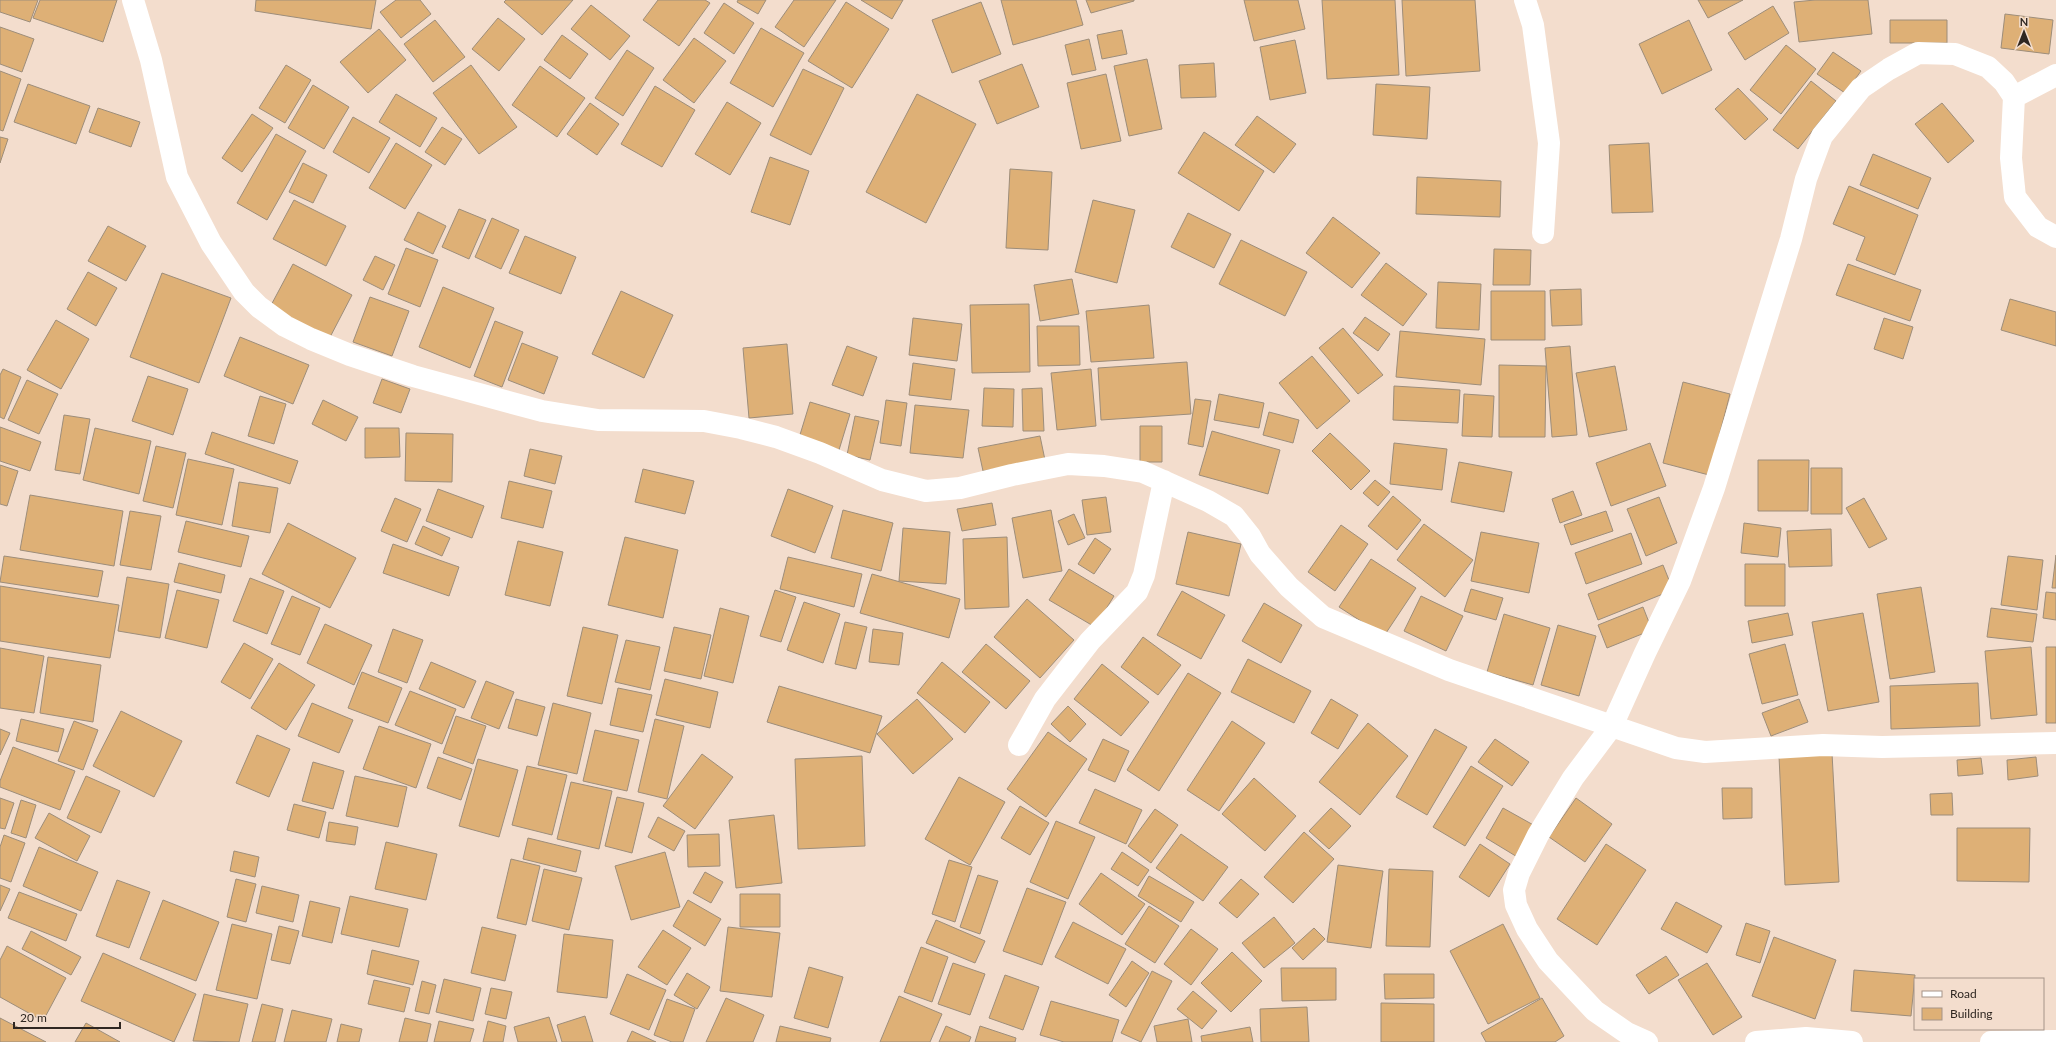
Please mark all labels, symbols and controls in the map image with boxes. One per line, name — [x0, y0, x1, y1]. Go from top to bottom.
north arrow — [2004, 12, 2044, 52]
text: N — [2020, 15, 2028, 28]
legend — [1914, 978, 2044, 1030]
text: Road — [1950, 986, 1977, 1001]
scale bar — [14, 1004, 120, 1030]
text: Building — [1950, 1006, 1993, 1021]
text: 20 m — [20, 1010, 47, 1025]

